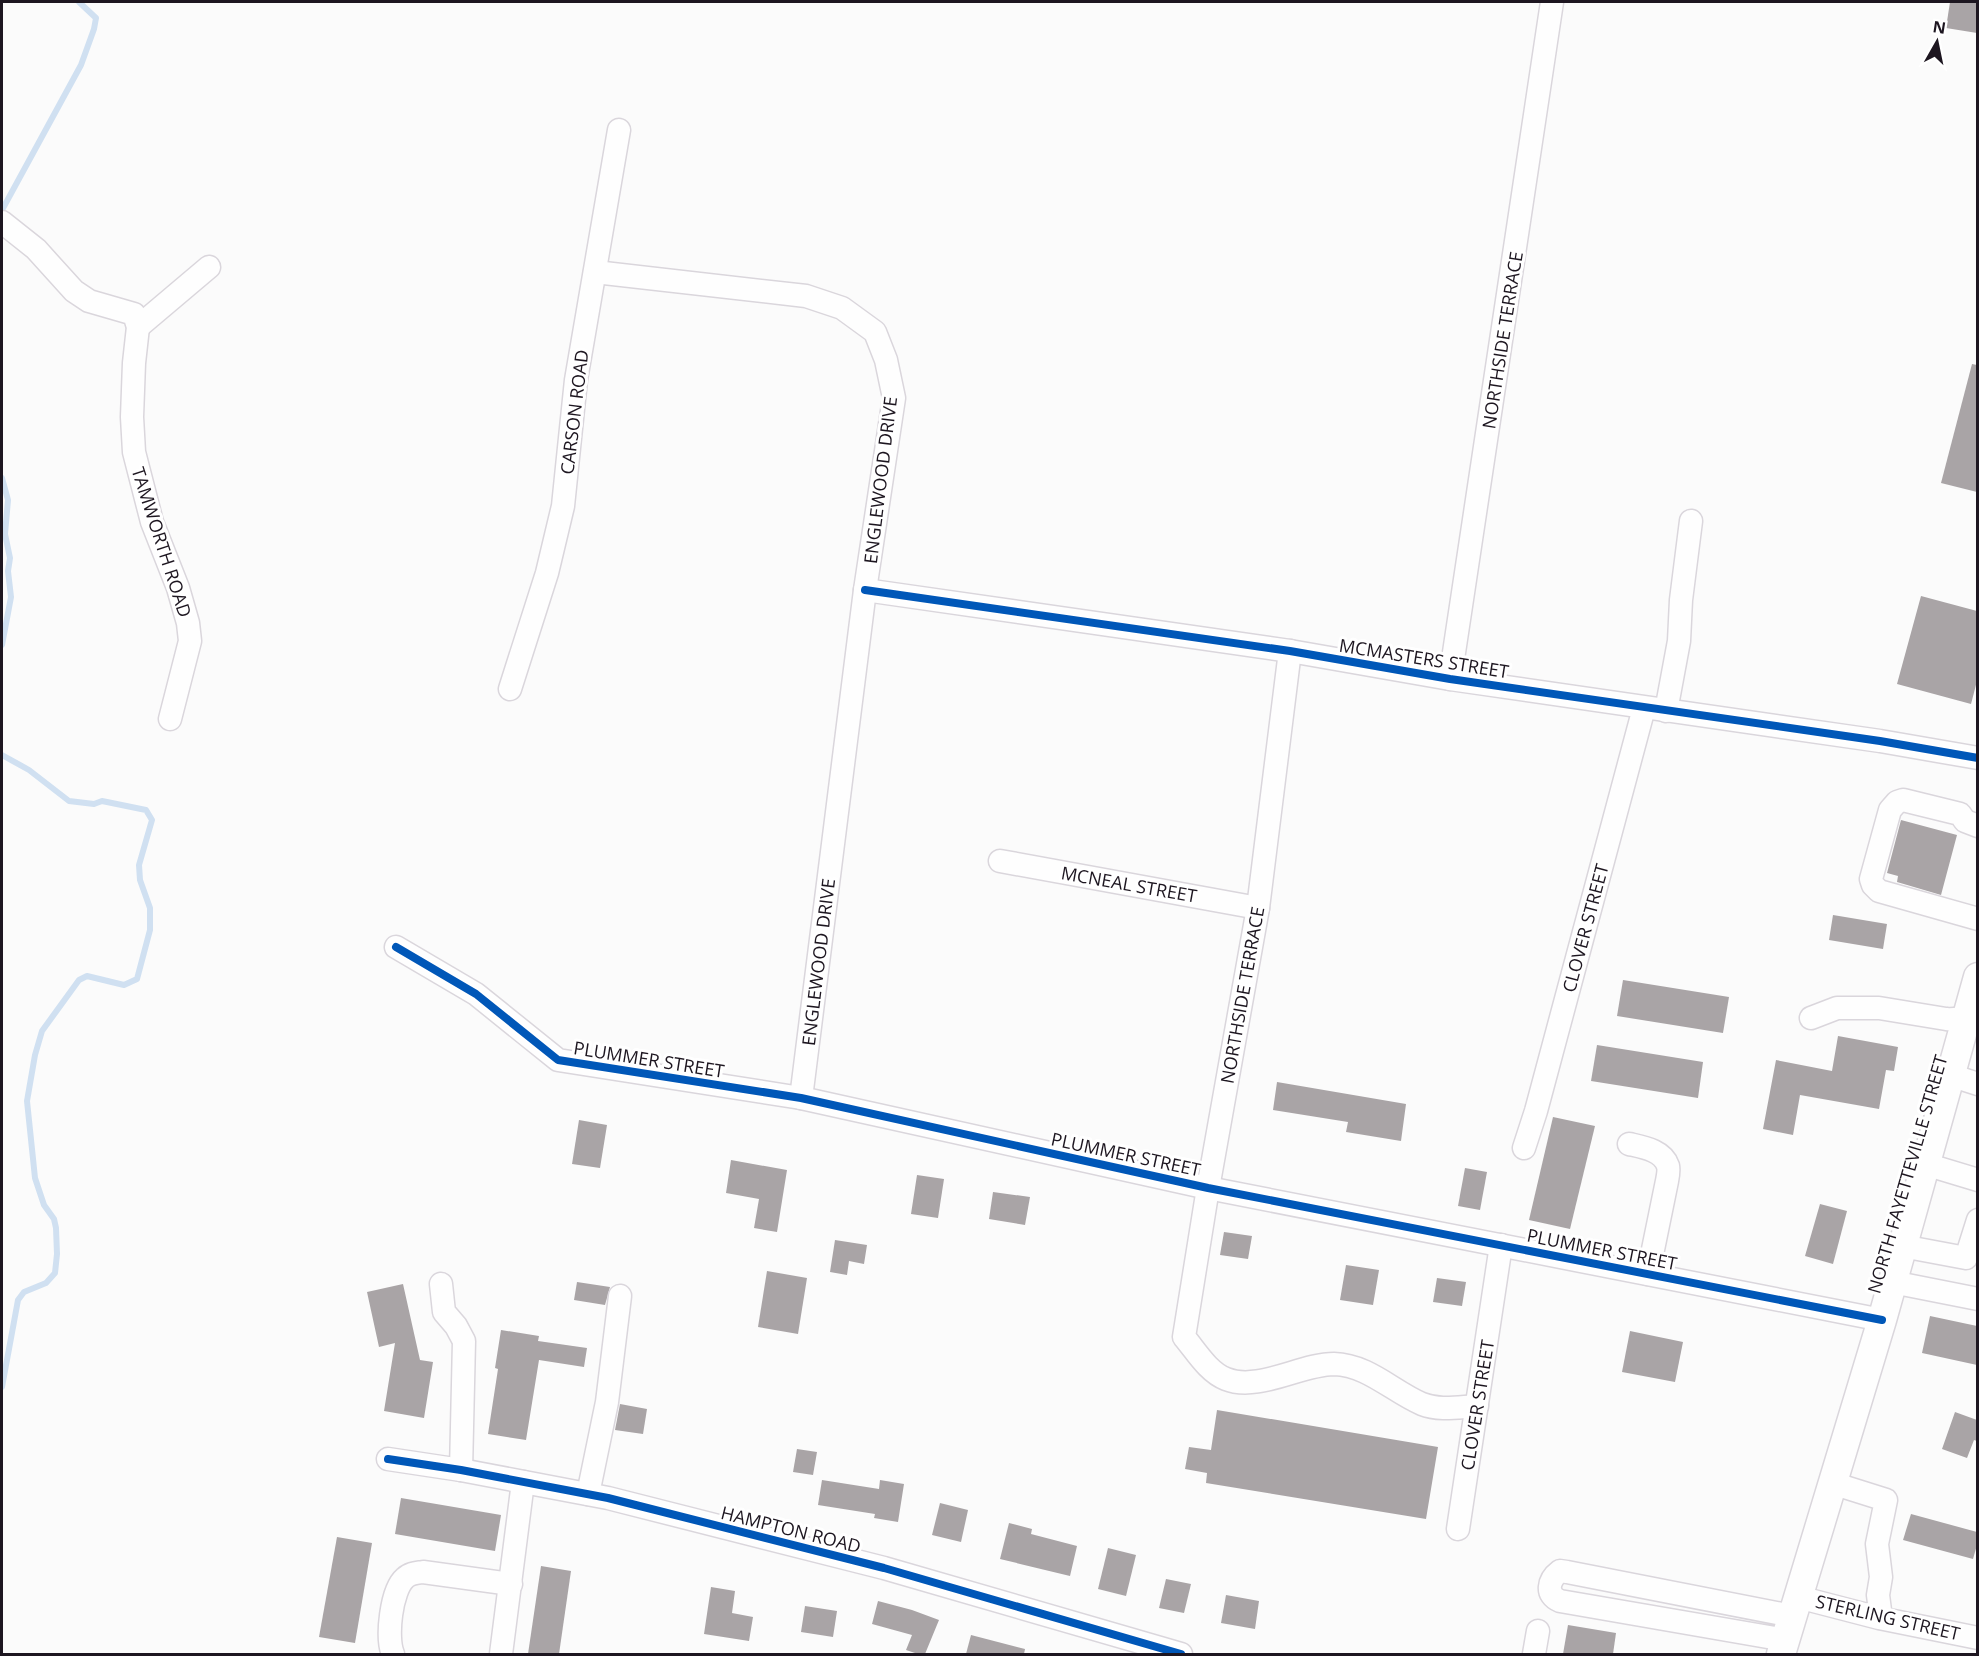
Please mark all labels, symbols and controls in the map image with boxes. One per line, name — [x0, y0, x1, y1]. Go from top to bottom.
north arrow — [1907, 12, 1967, 72]
text: N — [1931, 15, 1947, 39]
street label: NORTHSIDE TERRACE — [1476, 250, 1528, 430]
street label: CARSON ROAD — [554, 348, 594, 476]
street label: ENGLEWOOD DRIVE — [858, 395, 902, 565]
street label: TAMWORTH ROAD — [126, 464, 198, 620]
street label: MCMASTERS STREET — [1337, 633, 1511, 683]
street label: MCNEAL STREET — [1059, 860, 1199, 908]
street label: CLOVER STREET — [1556, 861, 1614, 995]
street label: ENGLEWOOD DRIVE — [796, 877, 840, 1047]
street label: NORTHSIDE TERRACE — [1215, 905, 1269, 1085]
street label: PLUMMER STREET — [572, 1035, 726, 1083]
street label: NORTH FAYETTEVILLE STREET — [1861, 1052, 1953, 1296]
street label: PLUMMER STREET — [1049, 1126, 1203, 1182]
street label: PLUMMER STREET — [1525, 1223, 1679, 1275]
street label: CLOVER STREET — [1455, 1338, 1499, 1472]
street label: HAMPTON ROAD — [719, 1500, 863, 1558]
street label: STERLING STREET — [1813, 1589, 1963, 1645]

